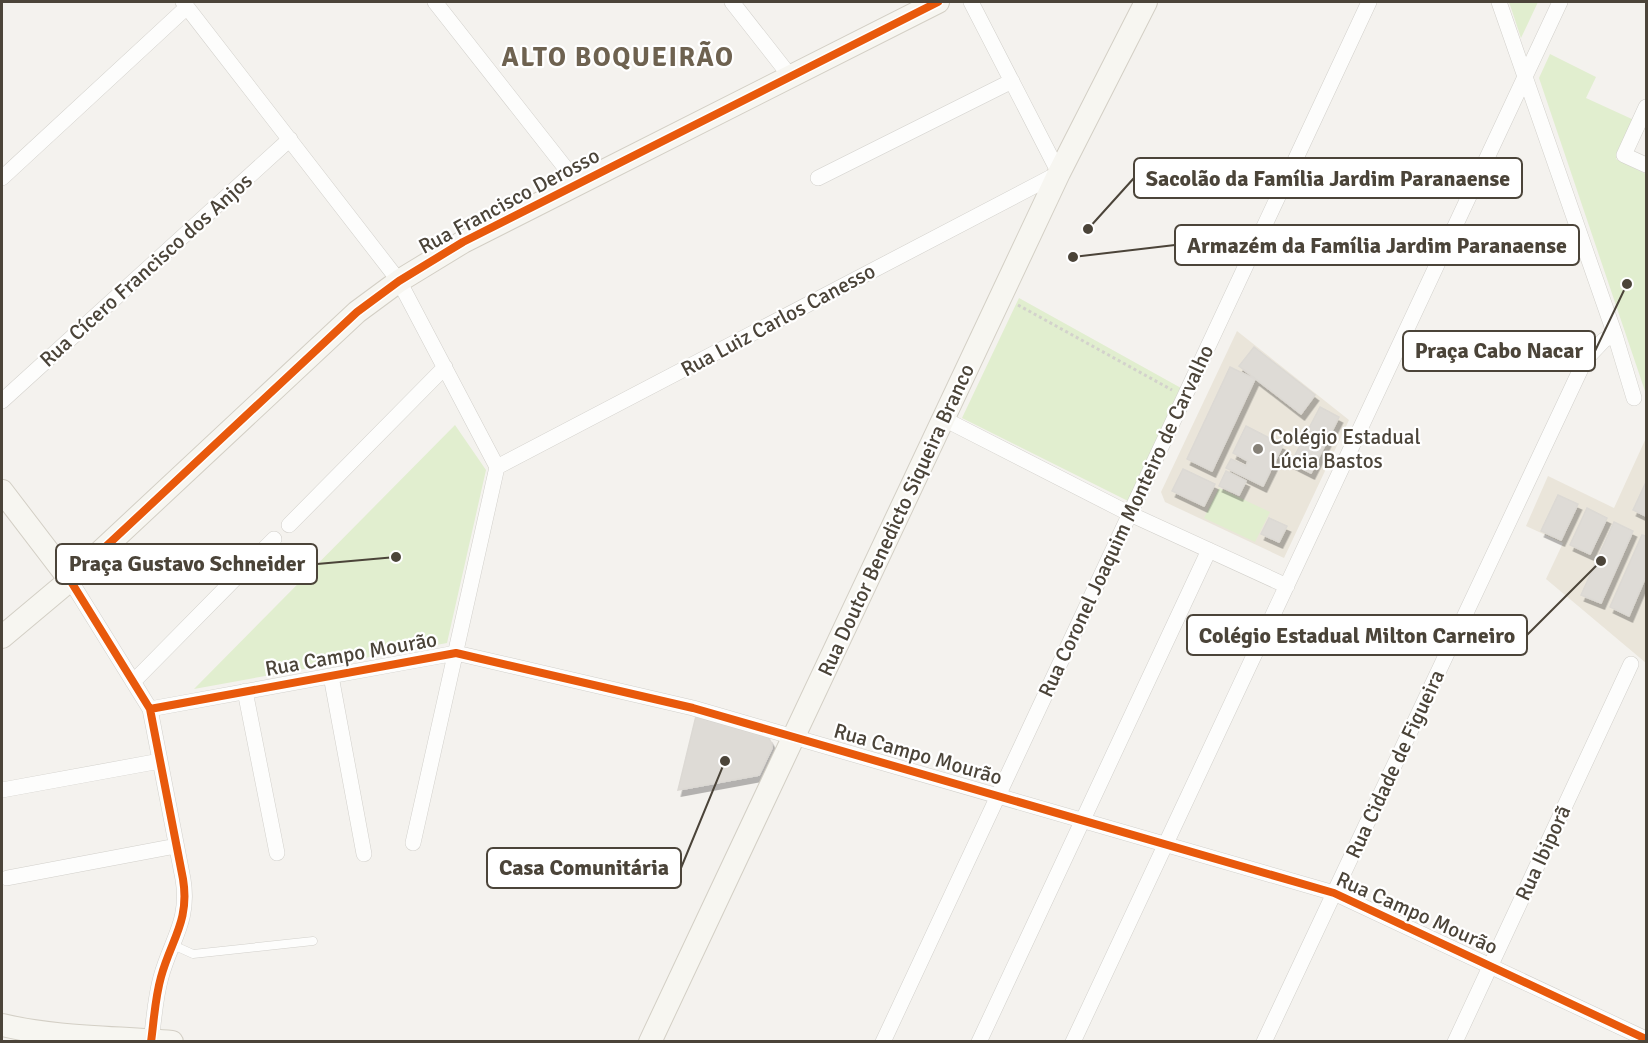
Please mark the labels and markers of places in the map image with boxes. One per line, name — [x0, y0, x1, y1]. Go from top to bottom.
callout: Sacolão da Família Jardim Paranaense — [1134, 158, 1522, 198]
callout: Armazém da Família Jardim Paranaense — [1175, 225, 1579, 265]
callout: Praça Cabo Nacar — [1403, 331, 1595, 371]
place label: Colégio Estadual Lúcia Bastos — [1270, 424, 1421, 474]
marker: Colégio Estadual Lúcia Bastos — [1251, 442, 1265, 456]
callout: Praça Gustavo Schneider — [56, 544, 317, 584]
callout: Colégio Estadual Milton Carneiro — [1187, 615, 1527, 655]
callout: Casa Comunitária — [487, 848, 681, 888]

